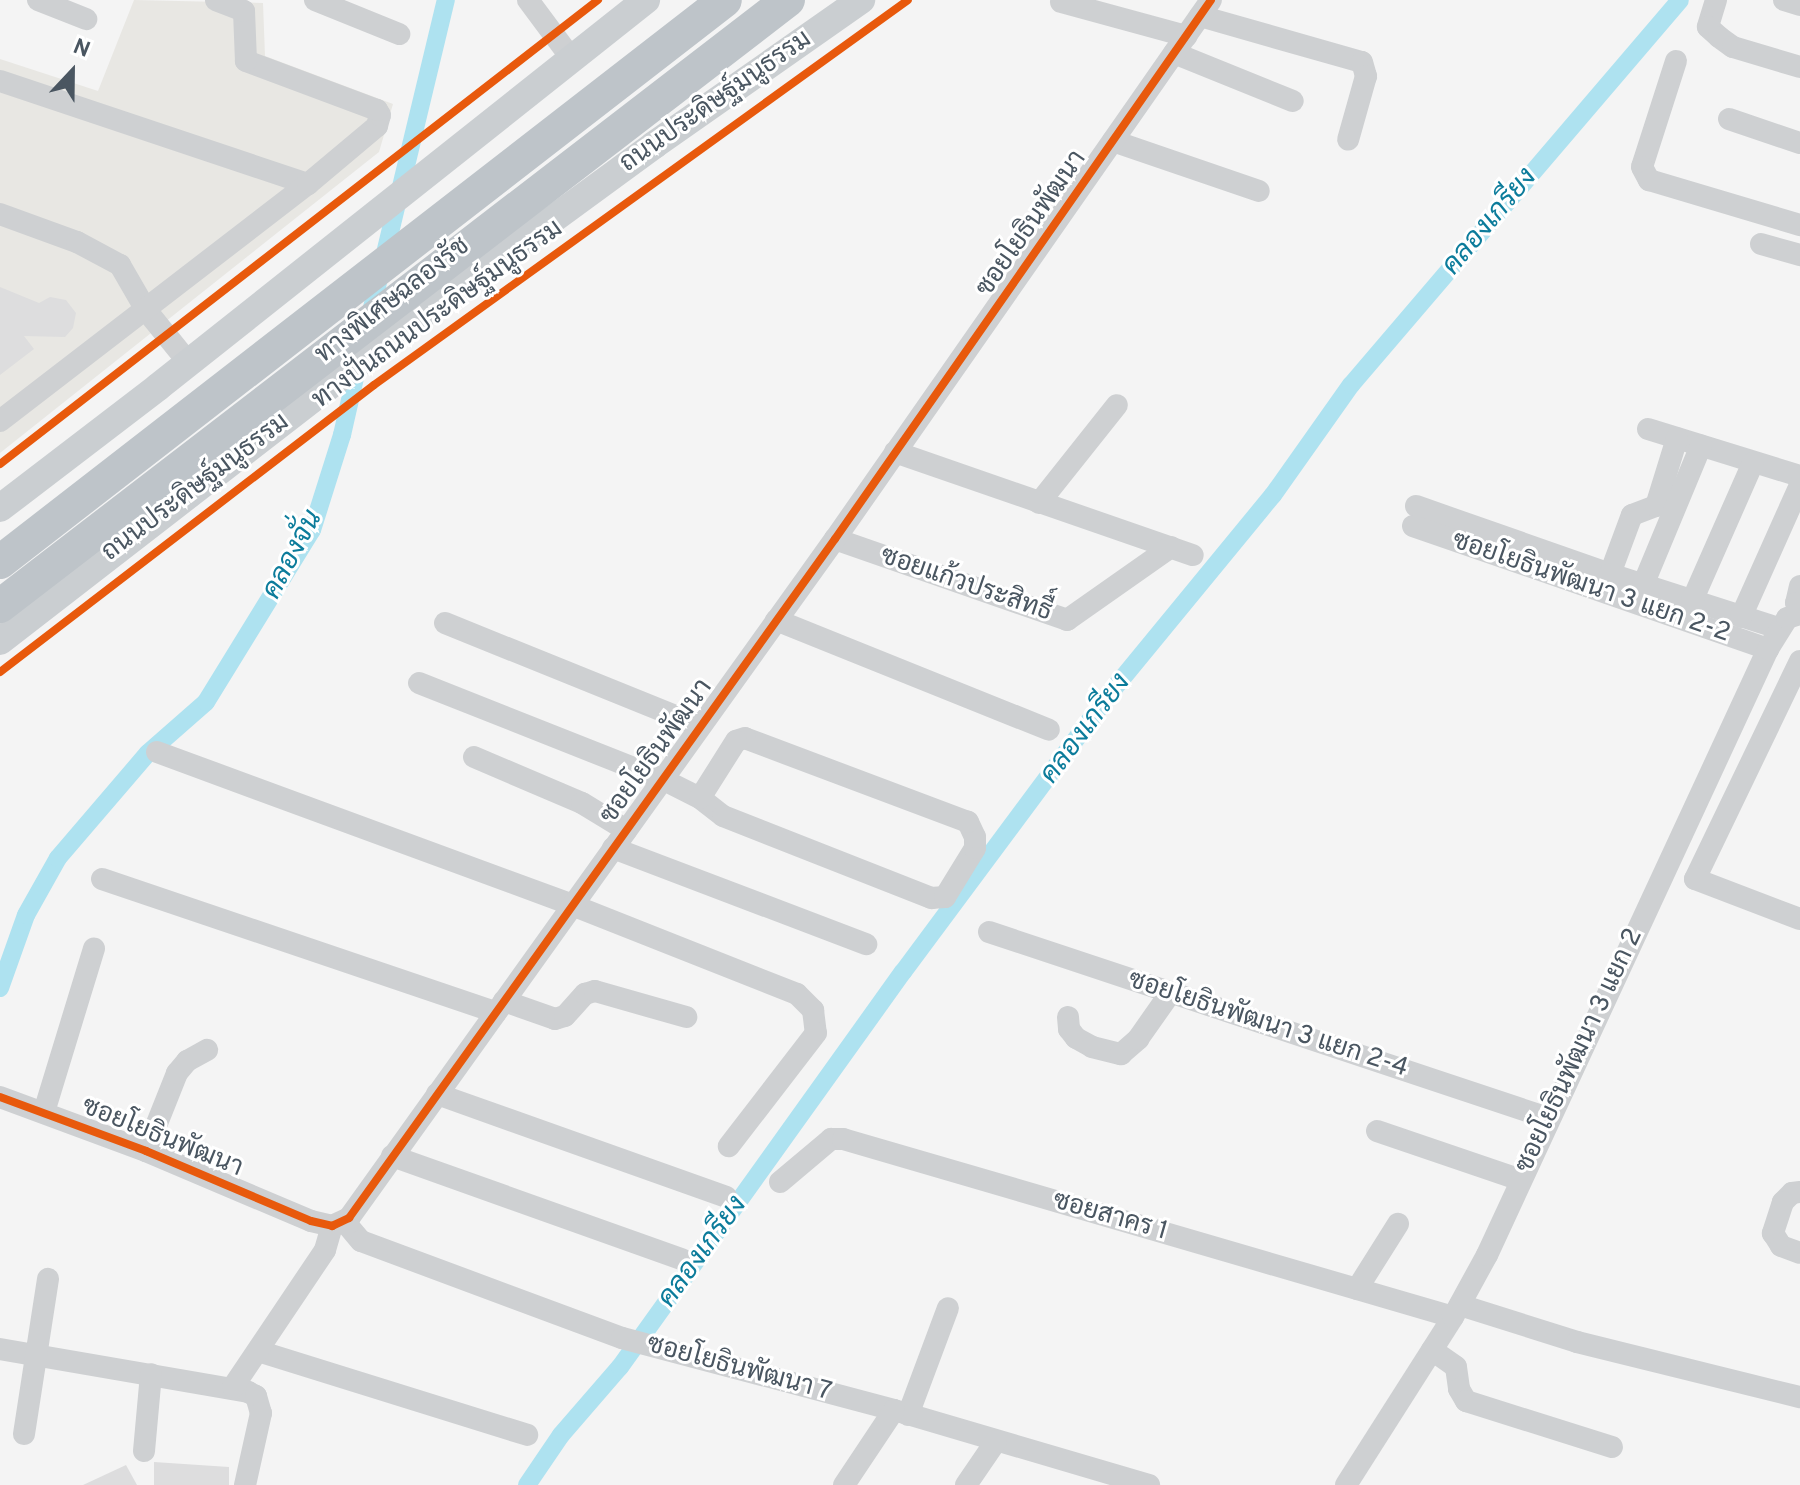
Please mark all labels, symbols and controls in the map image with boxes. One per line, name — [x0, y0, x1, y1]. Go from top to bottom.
street label: ถนนประดิษฐ์มนูธรรม — [614, 24, 818, 180]
north arrow — [32, 32, 112, 112]
text: N — [69, 34, 94, 65]
street label: ซอยโยธินพัฒนา — [970, 145, 1094, 303]
water label: คลองเกรียง — [1436, 162, 1544, 282]
street label: ทางปั่นถนนประดิษฐ์มนูธรรม — [307, 214, 569, 416]
street label: ทางพิเศษฉลองรัช — [310, 231, 476, 371]
street label: ถนนประดิษฐ์มนูธรรม — [96, 407, 296, 569]
water label: คลองจั่น — [256, 505, 330, 605]
street label: ซอยโยธินพัฒนา 3 แยก 2-2 — [1448, 526, 1734, 650]
street label: ซอยแก้วประสิทธื์ — [876, 541, 1056, 629]
water label: คลองเกรียง — [1034, 667, 1138, 791]
street label: ซอยโยธินพัฒนา — [594, 674, 720, 830]
street label: ซอยโยธินพัฒนา 3 แยก 2 — [1510, 924, 1650, 1178]
street label: ซอยโยธินพัฒนา 3 แยก 2-4 — [1124, 965, 1412, 1085]
street label: ซอยโยธินพัฒนา — [77, 1092, 247, 1184]
street label: ซอยสาคร 1 — [1049, 1186, 1171, 1248]
water label: คลองเกรียง — [651, 1190, 755, 1314]
street label: ซอยโยธินพัฒนา 7 — [643, 1329, 835, 1409]

